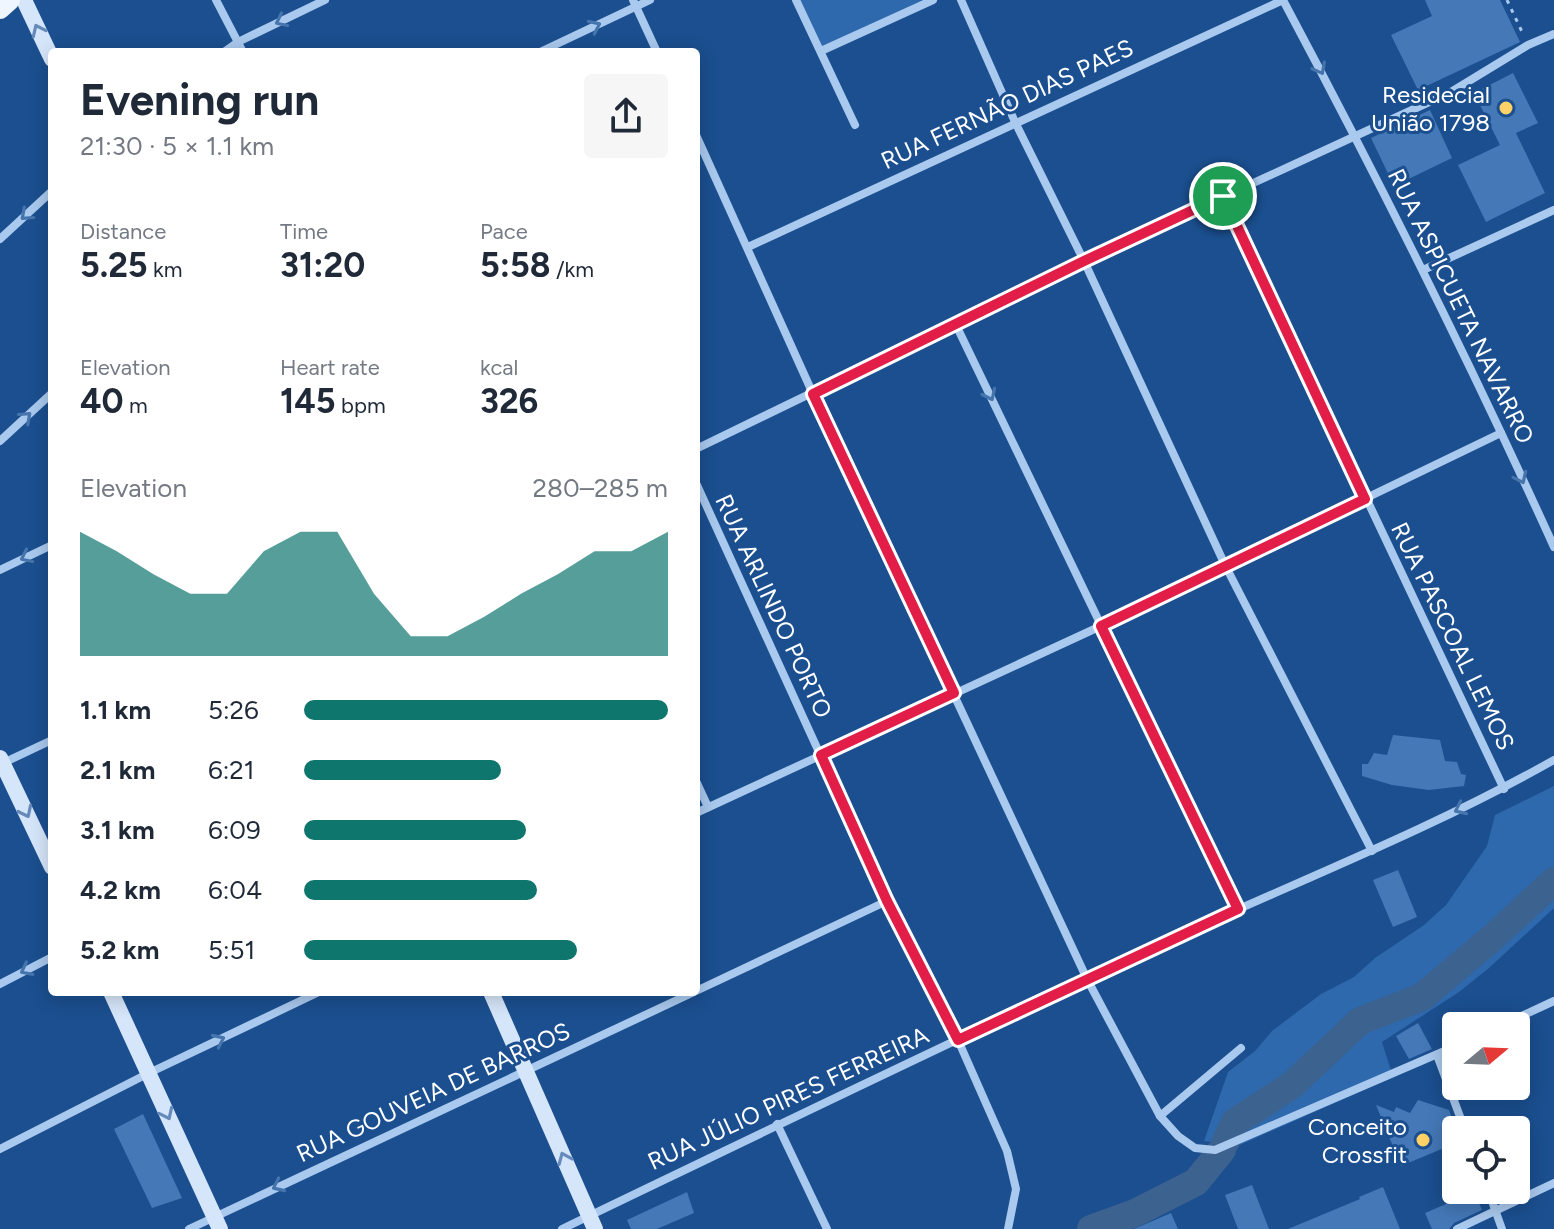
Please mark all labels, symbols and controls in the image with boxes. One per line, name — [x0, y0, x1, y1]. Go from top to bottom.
one-way arrow — [275, 11, 290, 27]
one-way arrow — [586, 20, 601, 36]
one-way arrow — [32, 23, 48, 38]
street label: RUA FERNÃO DIAS PAES — [876, 33, 1138, 175]
one-way arrow — [1310, 60, 1325, 75]
text: Evening run — [80, 73, 319, 126]
button: share — [584, 74, 668, 158]
place label: Residecial União 1798 — [1371, 80, 1490, 137]
marker: Residecial União 1798 — [1497, 99, 1515, 117]
text: 21:30 · 5 × 1.1 km — [80, 130, 274, 162]
pin — [1189, 162, 1257, 230]
street label: RUA ASPICUETA NAVARRO — [1382, 164, 1540, 448]
icon: arrive — [1201, 174, 1245, 218]
one-way arrow — [21, 206, 35, 220]
text: Distance — [80, 218, 166, 245]
text: Time — [280, 218, 328, 245]
text: Pace — [480, 218, 528, 245]
text: 5.25 — [80, 245, 148, 286]
text: 31:20 — [280, 245, 365, 286]
text: 5:58 — [480, 245, 551, 286]
text: km — [148, 256, 182, 283]
text: /km — [551, 256, 594, 283]
text: Elevation — [80, 354, 170, 381]
text: Heart rate — [280, 354, 380, 381]
text: kcal — [480, 354, 518, 381]
text: 40 — [80, 381, 124, 422]
text: 145 — [280, 381, 336, 422]
text: 326 — [480, 381, 538, 422]
one-way arrow — [980, 387, 996, 402]
text: m — [124, 392, 148, 419]
text: bpm — [336, 392, 386, 419]
one-way arrow — [17, 412, 31, 427]
one-way arrow — [1511, 470, 1527, 484]
text: Elevation — [80, 472, 187, 504]
text: 280–285 m — [533, 472, 668, 504]
street label: RUA ARLINDO PORTO — [709, 490, 839, 722]
street label: RUA PASCOAL LEMOS — [1385, 517, 1521, 755]
one-way arrow — [20, 547, 34, 563]
text: 1.1 km — [80, 694, 151, 726]
text: 5:26 — [208, 694, 259, 726]
text: 2.1 km — [80, 754, 155, 786]
text: 6:21 — [208, 754, 255, 786]
one-way arrow — [1454, 799, 1468, 815]
one-way arrow — [16, 804, 32, 819]
text: 3.1 km — [80, 814, 155, 846]
text: 6:09 — [208, 814, 261, 846]
text: 4.2 km — [80, 874, 161, 906]
text: 6:04 — [208, 874, 262, 906]
text: 5.2 km — [80, 934, 159, 966]
text: 5:51 — [208, 934, 255, 966]
one-way arrow — [20, 961, 34, 976]
north arrow — [1442, 1012, 1530, 1100]
map controls — [1442, 1012, 1530, 1204]
street label: RUA GOUVEIA DE BARROS — [292, 1016, 574, 1168]
street label: RUA JÚLIO PIRES FERREIRA — [643, 1020, 934, 1176]
one-way arrow — [211, 1034, 225, 1050]
one-way arrow — [157, 1105, 173, 1120]
place label: Conceito Crossfit — [1308, 1112, 1407, 1169]
button: locate — [1442, 1116, 1530, 1204]
marker: Conceito Crossfit — [1414, 1131, 1432, 1149]
one-way arrow — [557, 1152, 573, 1166]
one-way arrow — [271, 1177, 286, 1193]

